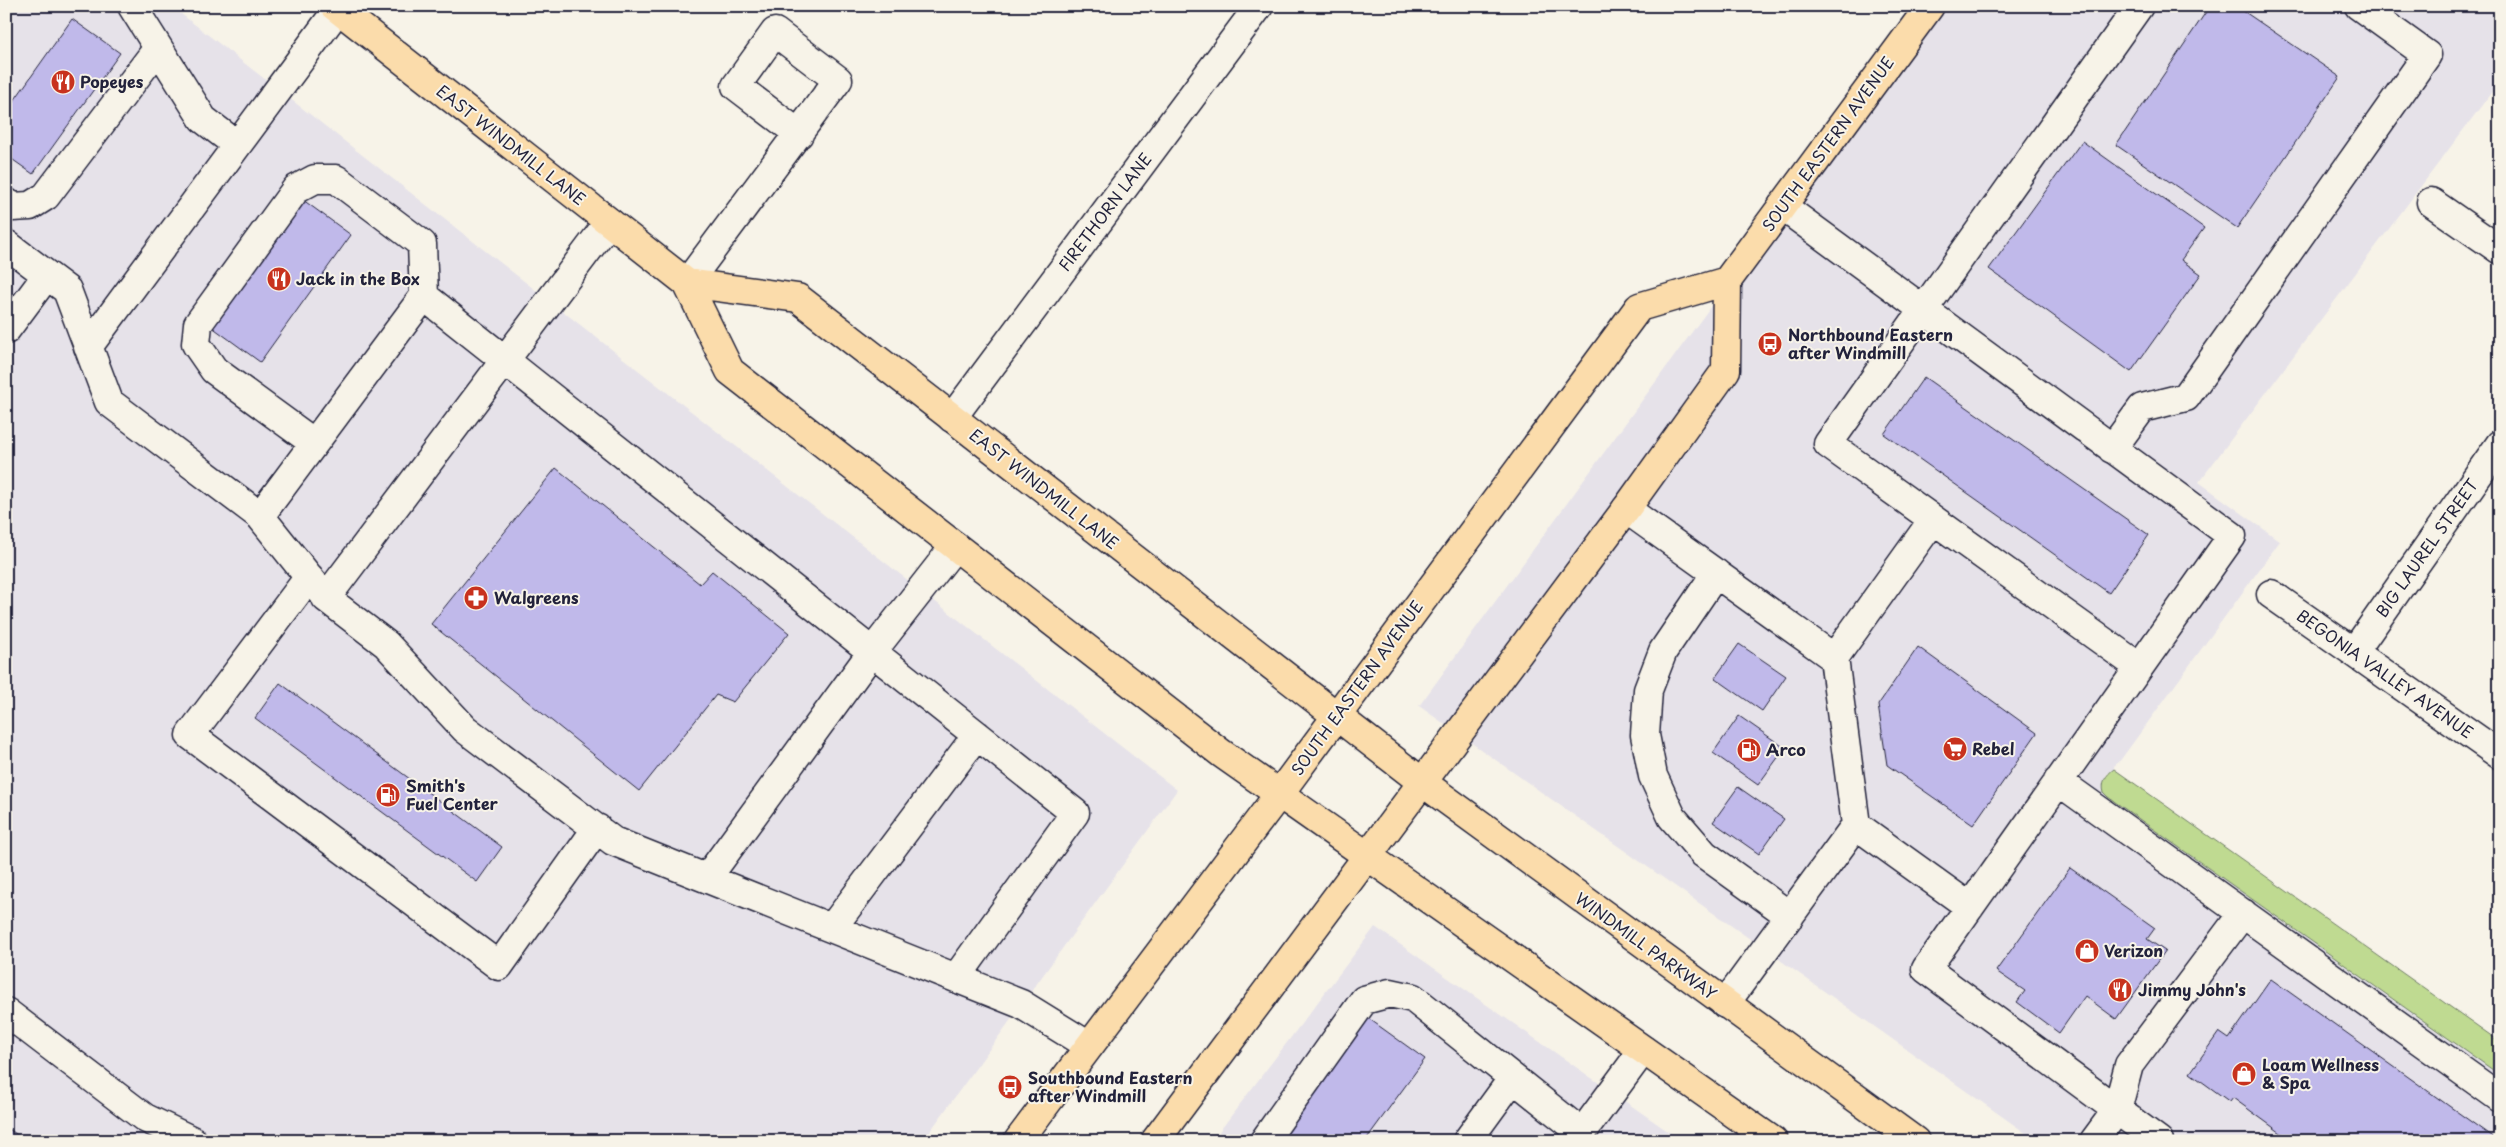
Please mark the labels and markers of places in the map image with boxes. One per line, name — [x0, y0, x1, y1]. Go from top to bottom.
restaurant icon: Popeyes — [50, 69, 76, 95]
place label: Popeyes — [80, 69, 144, 93]
restaurant icon: Jack in the Box — [266, 266, 292, 292]
place label: Jack in the Box — [296, 266, 420, 290]
place label: Northbound Eastern after Windmill — [1788, 322, 1953, 364]
bus stop icon: Northbound Eastern after Windmill — [1757, 331, 1783, 357]
pharmacy icon: Walgreens — [463, 585, 489, 611]
place label: Walgreens — [494, 585, 579, 609]
supermarket icon: Rebel — [1942, 736, 1968, 762]
place label: Rebel — [1972, 736, 2014, 760]
fuel station icon: Arco — [1736, 737, 1762, 763]
place label: Arco — [1766, 737, 1806, 761]
place label: Smith's Fuel Center — [406, 773, 499, 815]
fuel station icon: Smith's Fuel Center — [375, 782, 401, 808]
shop icon: Verizon — [2074, 938, 2100, 964]
place label: Verizon — [2104, 938, 2163, 962]
restaurant icon: Jimmy John's — [2107, 977, 2133, 1003]
place label: Jimmy John's — [2138, 977, 2246, 1001]
place label: Loam Wellness & Spa — [2262, 1052, 2379, 1094]
shop icon: Loam Wellness & Spa — [2231, 1061, 2257, 1087]
place label: Southbound Eastern after Windmill — [1028, 1065, 1192, 1107]
bus stop icon: Southbound Eastern after Windmill — [997, 1074, 1023, 1100]

